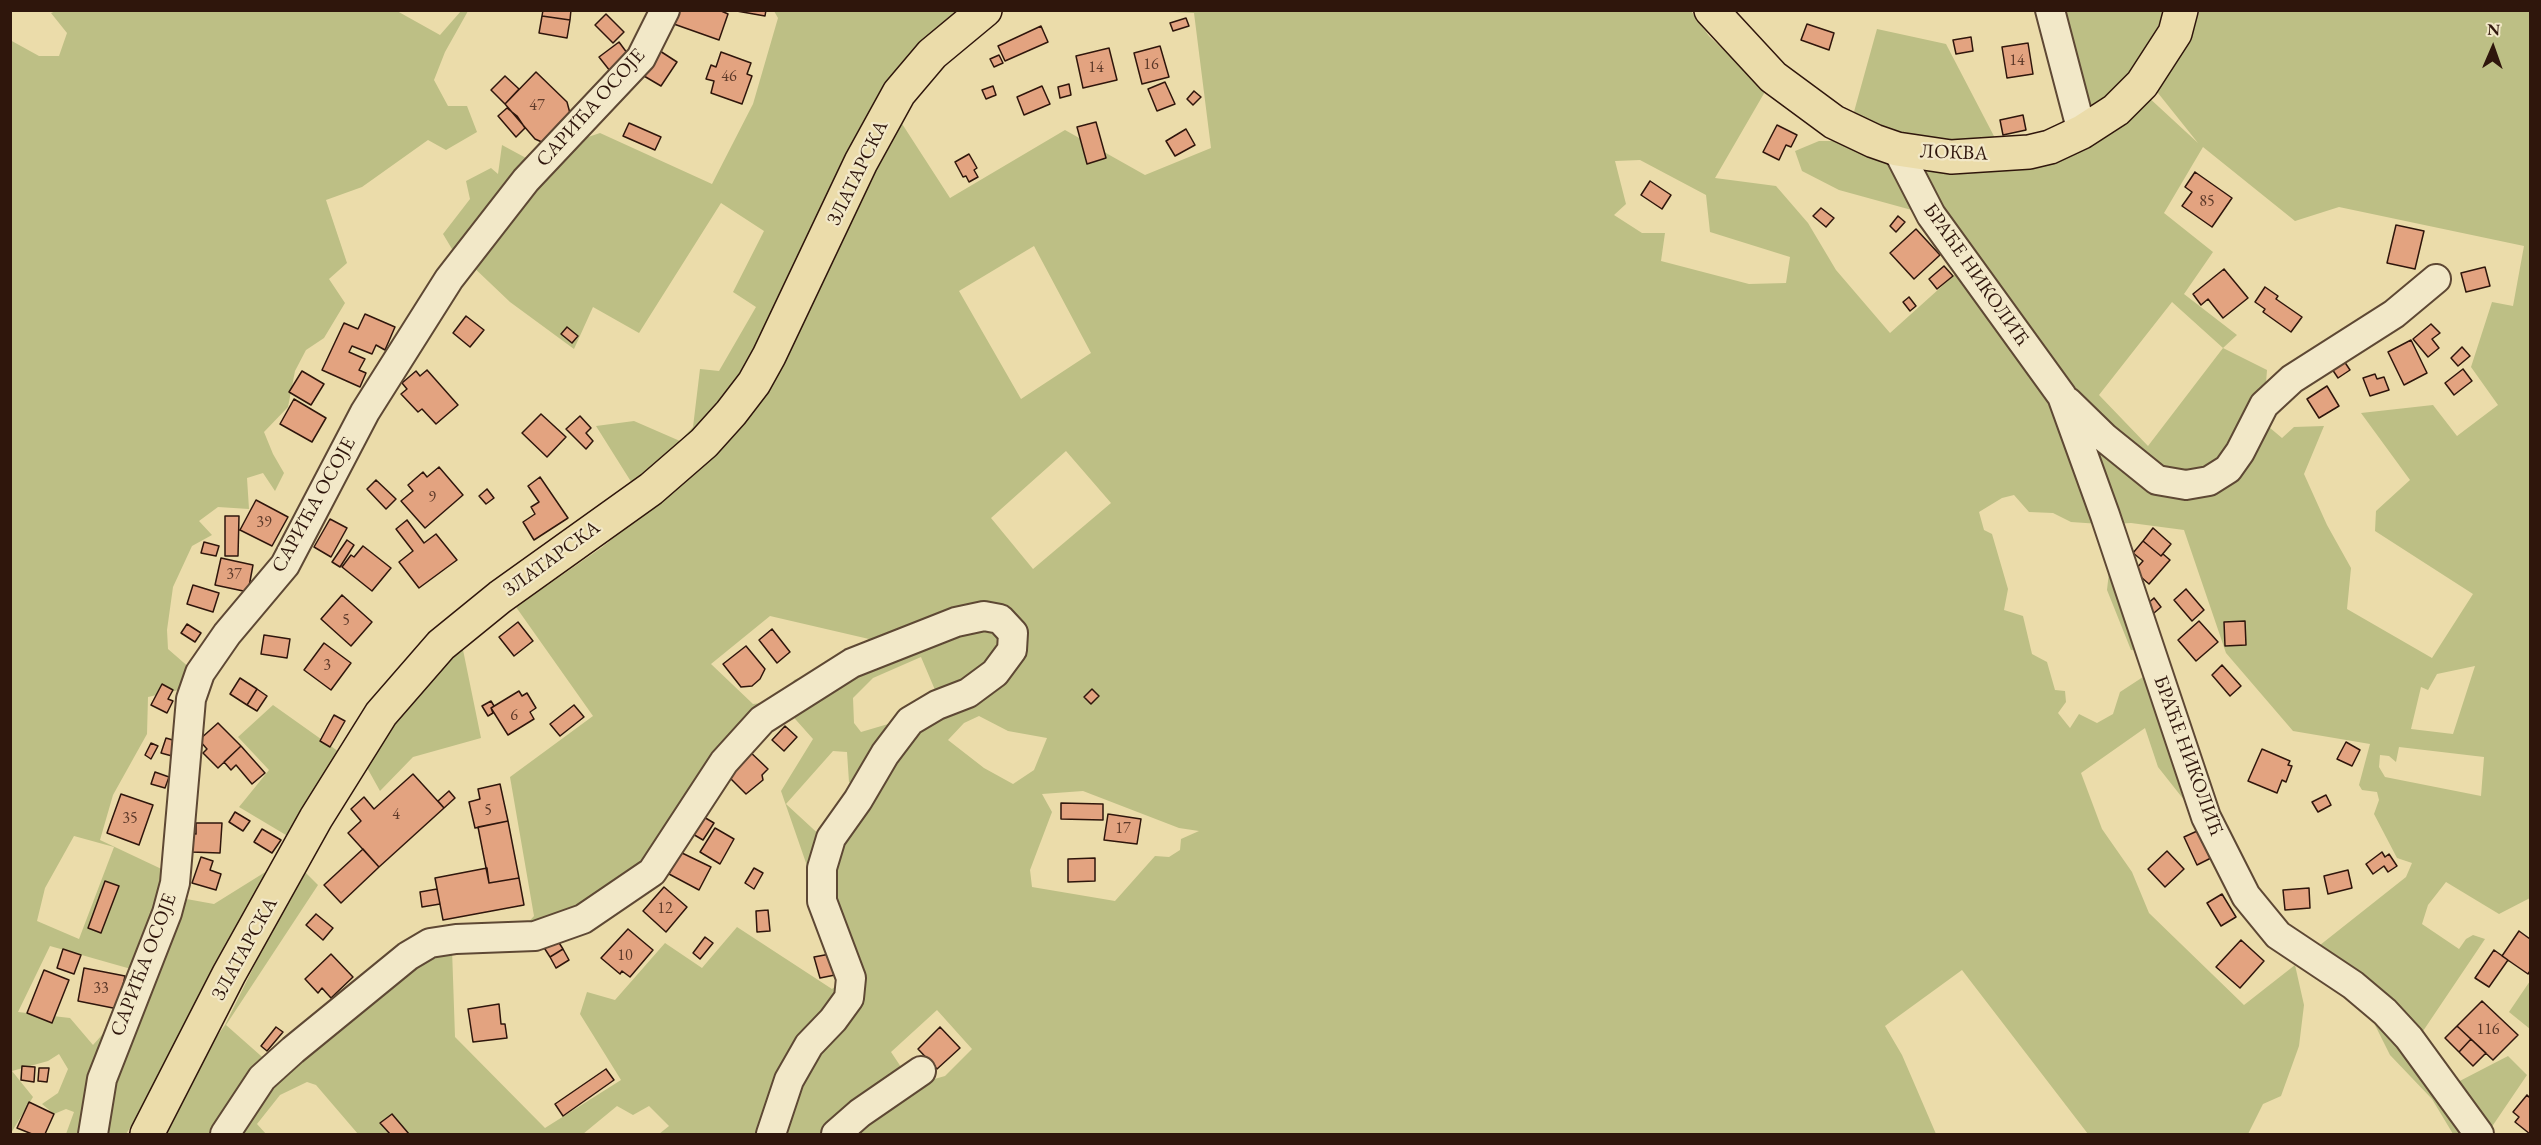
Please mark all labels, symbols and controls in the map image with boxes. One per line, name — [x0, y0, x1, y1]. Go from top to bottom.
north arrow — [2463, 18, 2523, 78]
text: N — [2487, 19, 2500, 40]
street label: САРИЋА ОСОЈЕ — [532, 44, 650, 172]
house number: 14 — [2009, 51, 2025, 71]
house number: 16 — [1143, 55, 1159, 75]
house number: 14 — [1088, 58, 1104, 78]
house number: 46 — [721, 67, 737, 87]
house number: 47 — [529, 96, 545, 116]
street label: ЗЛАТАРСКА — [822, 117, 894, 229]
street label: ЛОКВА — [1919, 140, 1989, 166]
house number: 85 — [2199, 192, 2215, 212]
street label: БРАЋЕ НИКОЛИЋ — [1918, 199, 2034, 351]
street label: САРИЋА ОСОЈЕ — [267, 433, 361, 577]
house number: 9 — [428, 488, 436, 508]
house number: 39 — [256, 513, 272, 533]
street label: ЗЛАТАРСКА — [499, 516, 605, 602]
house number: 37 — [226, 565, 242, 585]
house number: 5 — [342, 611, 350, 631]
house number: 3 — [323, 656, 331, 676]
street label: БРАЋЕ НИКОЛИЋ — [2148, 673, 2228, 839]
house number: 6 — [510, 706, 518, 726]
house number: 5 — [484, 801, 492, 821]
house number: 4 — [392, 805, 400, 825]
house number: 35 — [122, 809, 138, 829]
house number: 17 — [1115, 819, 1131, 839]
street label: САРИЋА ОСОЈЕ — [106, 890, 182, 1040]
street label: ЗЛАТАРСКА — [207, 893, 283, 1005]
house number: 12 — [657, 899, 673, 919]
house number: 10 — [617, 946, 633, 966]
house number: 33 — [93, 979, 109, 999]
house number: 116 — [2476, 1020, 2500, 1040]

